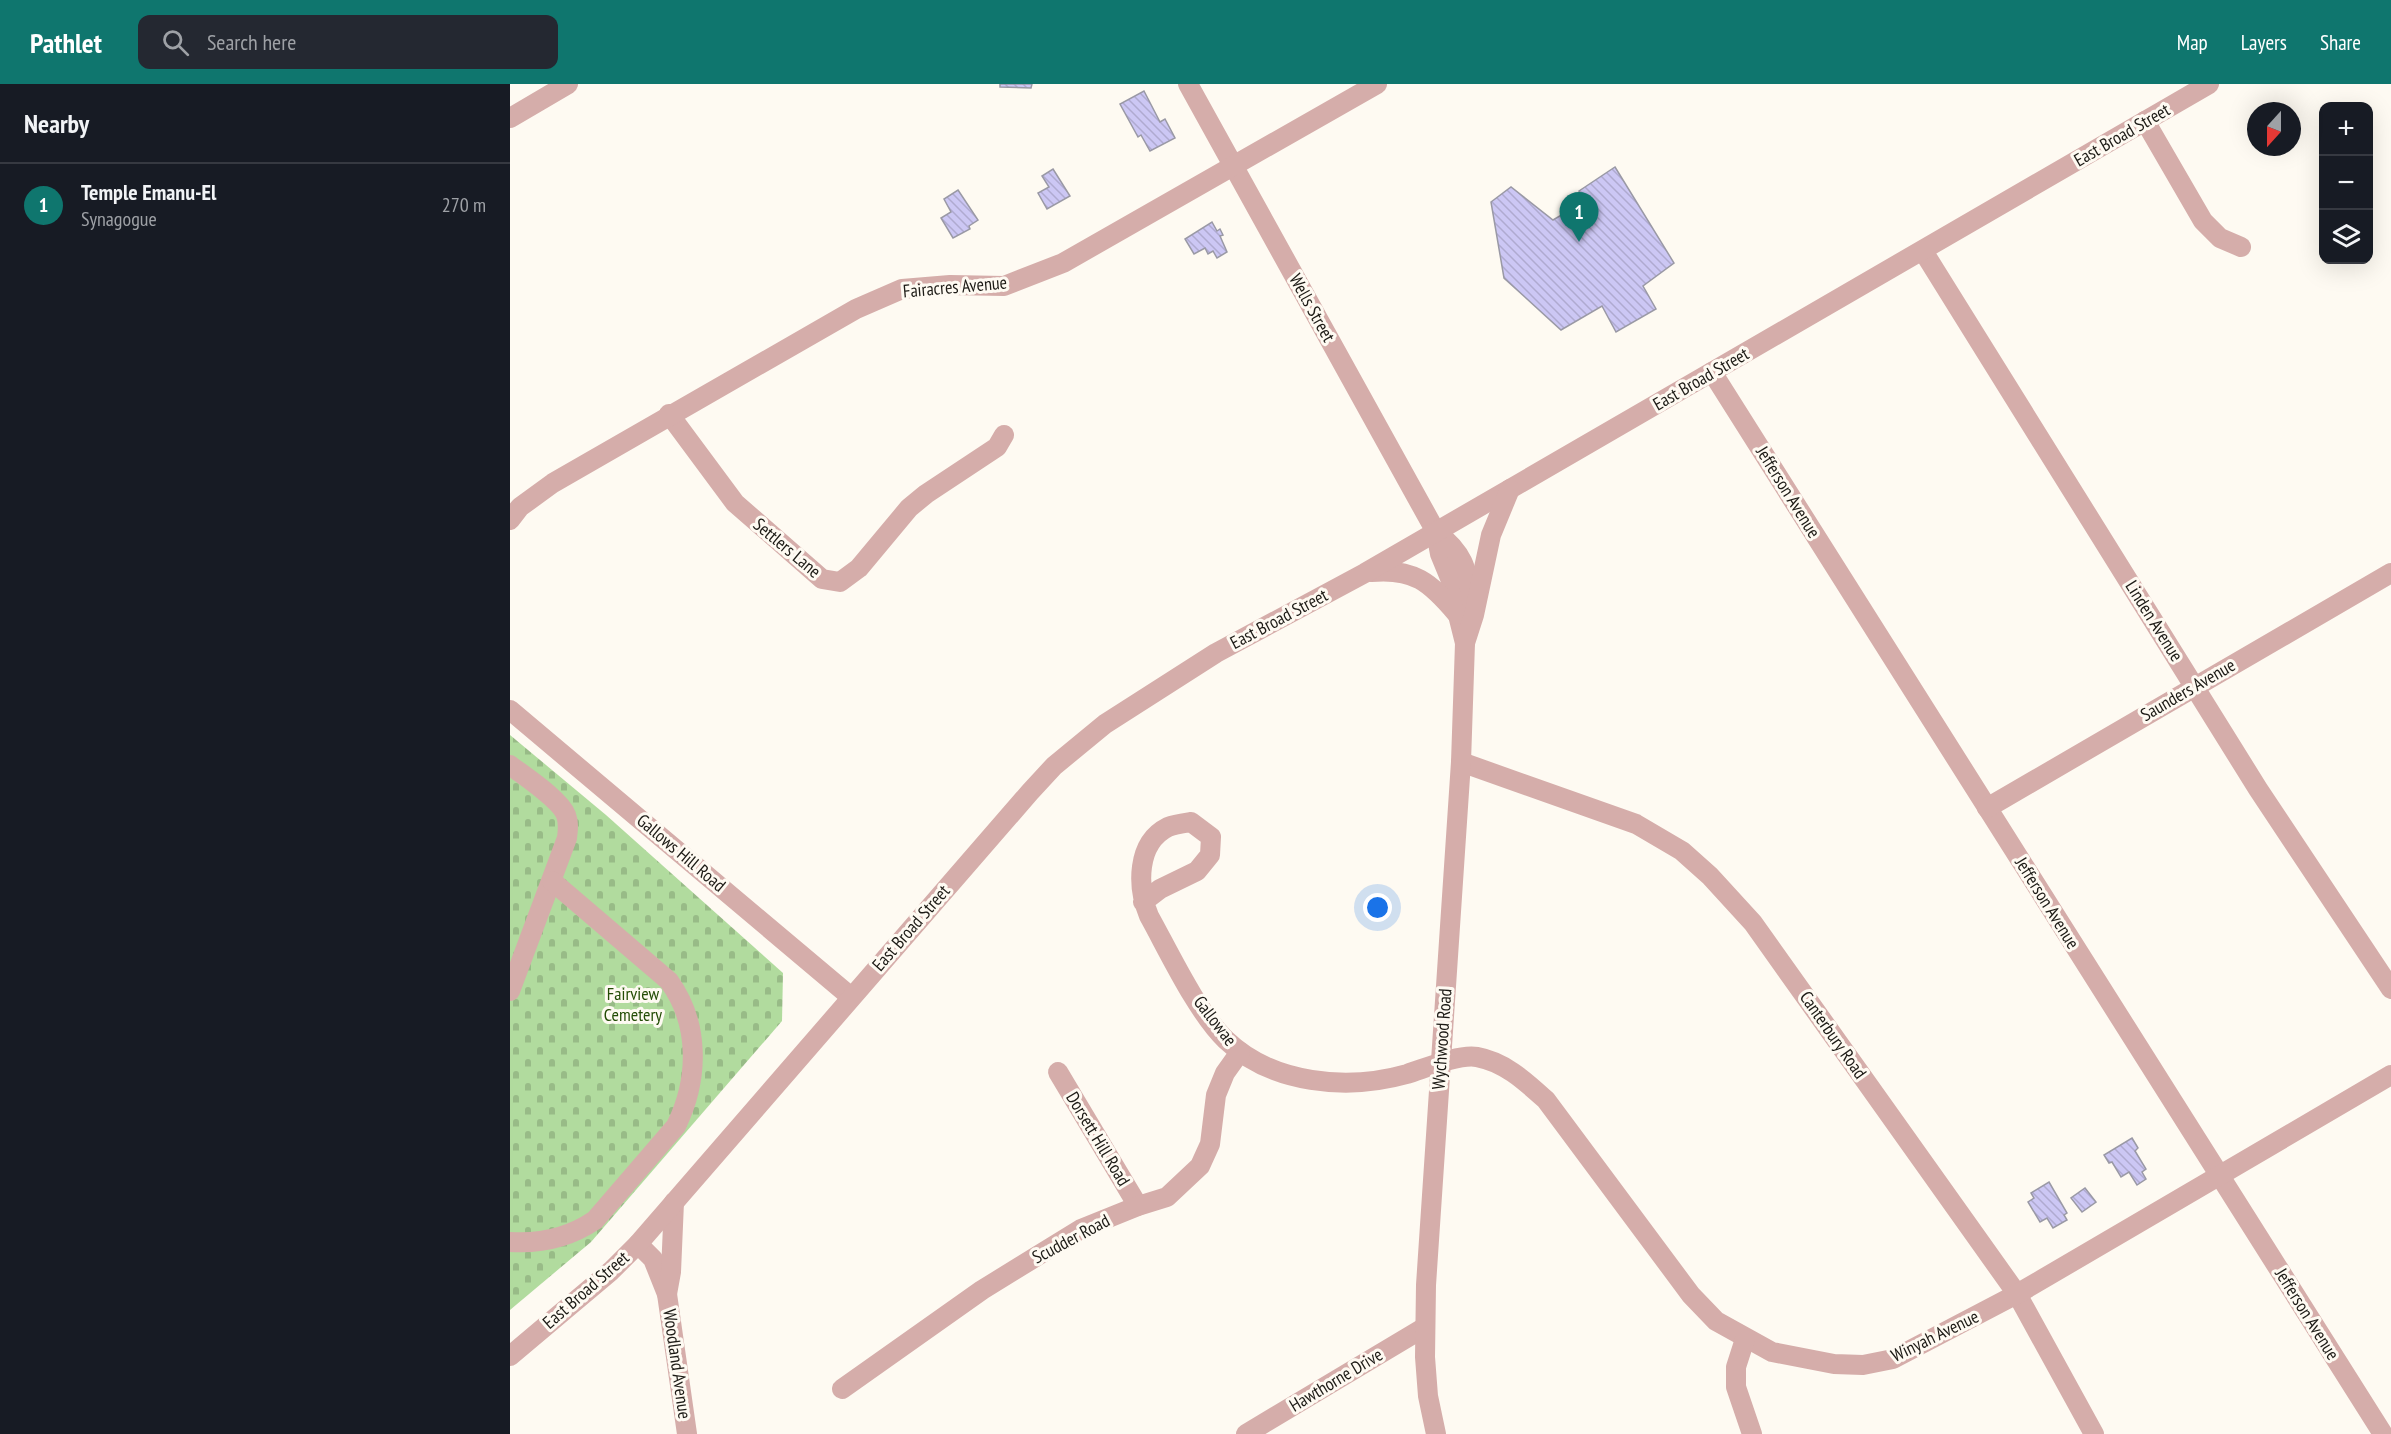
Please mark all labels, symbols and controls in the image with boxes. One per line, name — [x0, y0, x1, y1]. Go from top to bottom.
search box — [138, 15, 558, 69]
text: Pathlet — [30, 24, 102, 61]
icon: search — [159, 26, 192, 59]
text: Search here — [207, 28, 296, 56]
text: Map — [2177, 29, 2208, 56]
text: Layers — [2241, 29, 2287, 56]
text: Share — [2320, 29, 2361, 56]
street label: East Broad Street — [2070, 98, 2174, 171]
north arrow — [2247, 102, 2301, 156]
map controls — [2319, 102, 2373, 264]
button: + — [2319, 102, 2373, 156]
text: Nearby — [24, 107, 89, 140]
button: − — [2319, 156, 2373, 210]
text: Temple Emanu-El — [81, 178, 216, 206]
text: 1 — [39, 192, 48, 218]
text: 270 m — [442, 192, 486, 218]
pin: 1 — [1560, 192, 1598, 242]
text: Synagogue — [81, 206, 157, 232]
button: layers — [2319, 210, 2373, 264]
street label: Fairacres Avenue — [902, 270, 1008, 303]
street label: Wells Street — [1284, 270, 1341, 346]
street label: East Broad Street — [1649, 342, 1753, 415]
street label: Jefferson Avenue — [1751, 441, 1826, 542]
street label: Settlers Lane — [749, 513, 826, 583]
street label: Linden Avenue — [2120, 576, 2188, 666]
street label: East Broad Street — [1226, 583, 1331, 654]
street label: Saunders Avenue — [2136, 653, 2239, 726]
street label: Gallows Hill Road — [632, 809, 730, 896]
street label: Jefferson Avenue — [2010, 852, 2085, 953]
street label: East Broad Street — [867, 880, 954, 976]
your location — [1363, 893, 1392, 922]
park label: Fairview Cemetery — [604, 982, 662, 1026]
street label: Canterbury Road — [1795, 987, 1872, 1083]
street label: Wychwood Road — [1426, 988, 1457, 1090]
street label: Gallowae — [1189, 991, 1242, 1050]
street label: Dorsett Hill Road — [1061, 1087, 1136, 1190]
street label: Scudder Road — [1028, 1209, 1113, 1269]
street label: East Broad Street — [538, 1246, 634, 1333]
street label: Jefferson Avenue — [2270, 1263, 2345, 1364]
street label: Winyah Avenue — [1887, 1304, 1982, 1367]
street label: Woodland Avenue — [658, 1307, 697, 1420]
street label: Hawthorne Drive — [1285, 1343, 1387, 1416]

